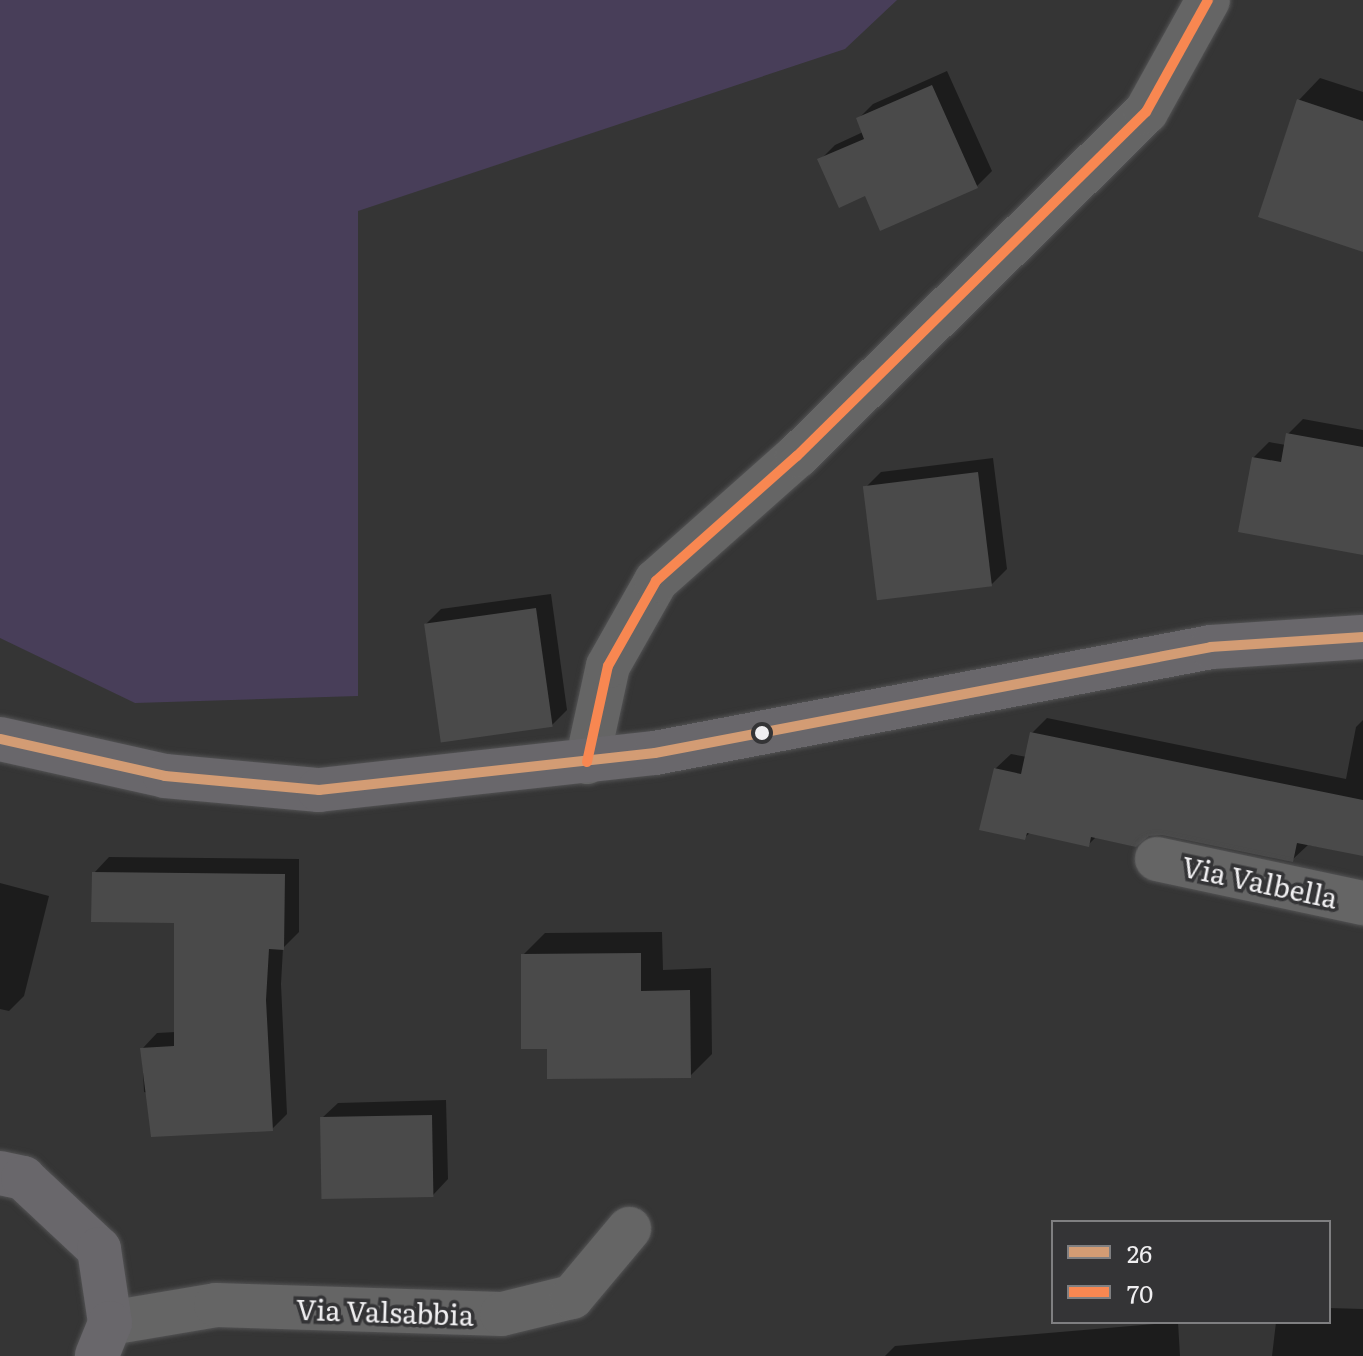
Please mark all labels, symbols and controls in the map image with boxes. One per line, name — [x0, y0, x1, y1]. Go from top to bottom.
unlabelled marker — [754, 725, 770, 741]
street label: Via Valbella — [1179, 848, 1341, 914]
legend — [1051, 1220, 1331, 1324]
text: 26 — [1127, 1235, 1152, 1270]
text: 70 — [1127, 1275, 1153, 1310]
street label: Via Valsabbia — [295, 1291, 475, 1331]

